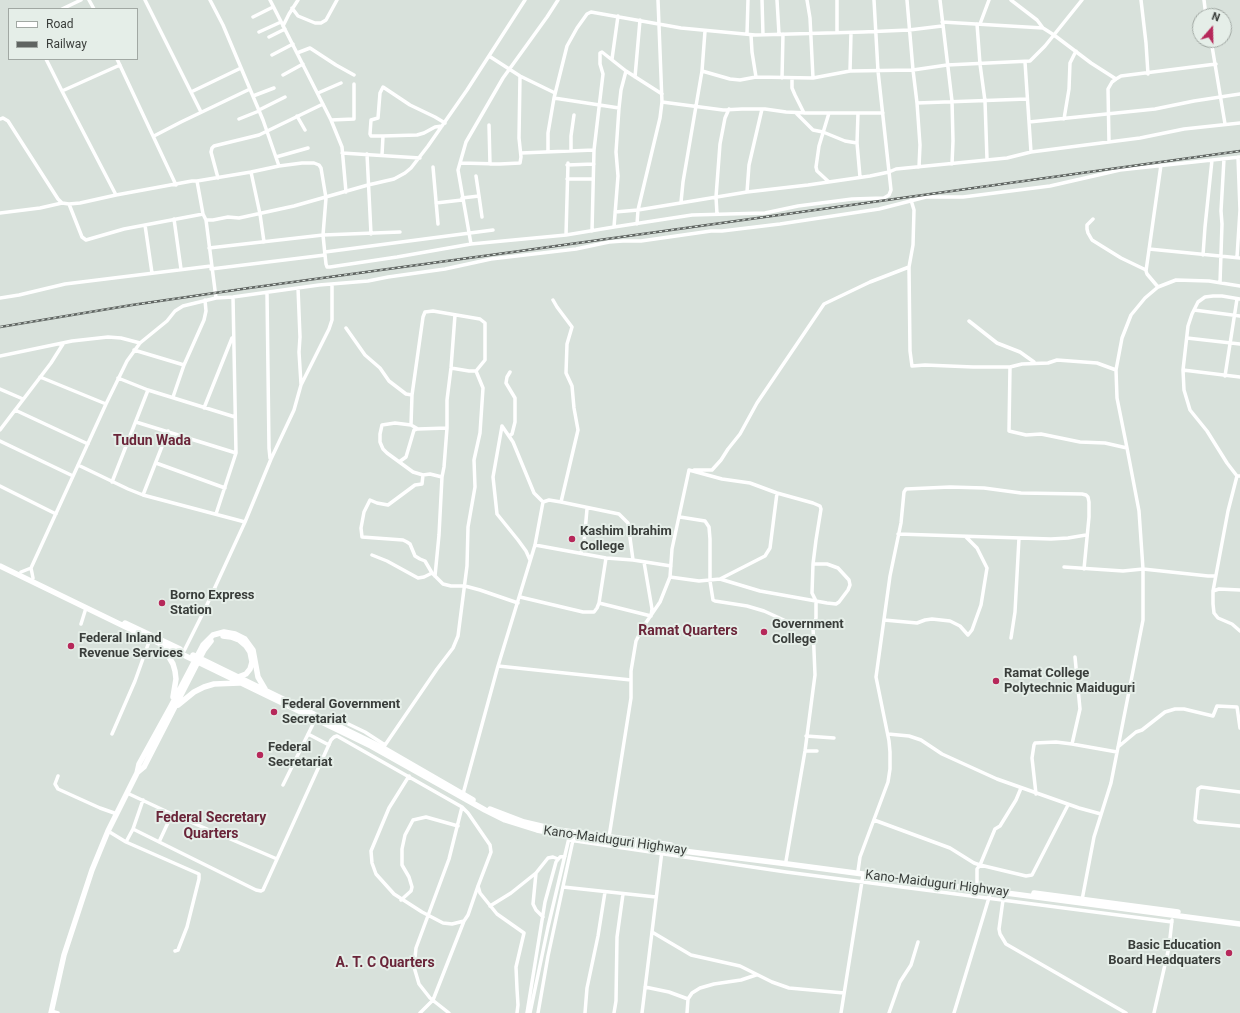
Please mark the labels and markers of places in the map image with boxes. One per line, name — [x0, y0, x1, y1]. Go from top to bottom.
place label: Kashim Ibrahim College — [580, 524, 672, 555]
marker: Kashim Ibrahim College — [567, 534, 577, 544]
place label: Borno Express Station — [170, 588, 255, 619]
marker: Borno Express Station — [157, 598, 167, 608]
place label: Government College — [772, 617, 844, 648]
marker: Government College — [759, 627, 769, 637]
place label: Federal Inland Revenue Services — [79, 631, 183, 662]
marker: Federal Inland Revenue Services — [66, 641, 76, 651]
place label: Ramat College Polytechnic Maiduguri — [1004, 666, 1135, 697]
marker: Ramat College Polytechnic Maiduguri — [991, 676, 1001, 686]
place label: Federal Government Secretariat — [282, 697, 400, 728]
marker: Federal Government Secretariat — [269, 707, 279, 717]
place label: Federal Secretariat — [268, 740, 332, 771]
marker: Federal Secretariat — [255, 750, 265, 760]
place label: Basic Education Board Headquaters — [1108, 938, 1221, 969]
marker: Basic Education Board Headquaters — [1224, 948, 1234, 958]

